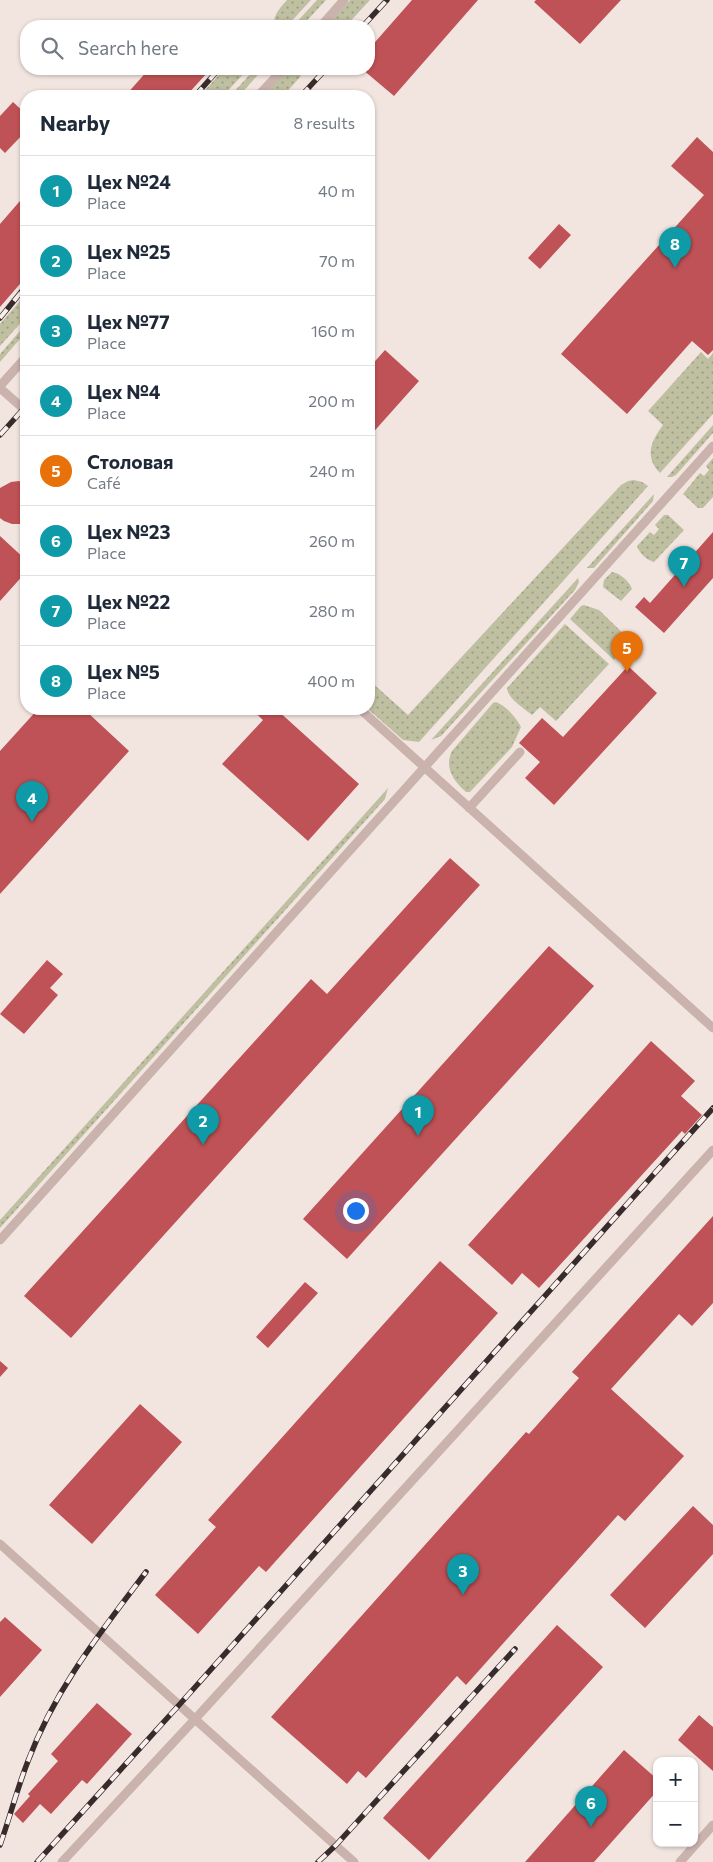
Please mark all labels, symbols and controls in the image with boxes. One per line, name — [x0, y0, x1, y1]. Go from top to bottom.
search box — [20, 20, 375, 75]
icon: search — [38, 34, 66, 62]
text: Search here — [78, 36, 178, 59]
text: Nearby — [40, 110, 110, 135]
text: 8 results — [294, 113, 355, 132]
text: Цех №24 — [87, 170, 171, 193]
text: 1 — [52, 181, 60, 200]
text: 40 m — [318, 181, 355, 200]
text: Place — [87, 193, 126, 212]
pin: 8 — [659, 227, 691, 268]
text: Цех №25 — [87, 240, 171, 263]
text: 2 — [51, 251, 61, 270]
text: 70 m — [319, 251, 355, 270]
text: Place — [87, 263, 126, 282]
text: Цех №77 — [87, 310, 170, 333]
text: 3 — [51, 321, 61, 340]
text: 160 m — [311, 321, 355, 340]
text: Place — [87, 333, 126, 352]
text: Цех №4 — [87, 380, 160, 403]
text: 4 — [51, 391, 61, 410]
text: 200 m — [308, 391, 355, 410]
text: Place — [87, 403, 126, 422]
text: Столовая — [87, 450, 174, 473]
text: 5 — [51, 461, 61, 480]
text: 240 m — [309, 461, 355, 480]
text: Café — [87, 473, 121, 492]
text: Цех №23 — [87, 520, 171, 543]
text: 6 — [51, 531, 61, 550]
text: 260 m — [309, 531, 355, 550]
text: Place — [87, 543, 126, 562]
pin: 7 — [668, 546, 700, 587]
text: Цех №22 — [87, 590, 170, 613]
text: 7 — [52, 601, 60, 620]
text: 280 m — [309, 601, 355, 620]
text: Place — [87, 613, 126, 632]
pin: 5 — [611, 631, 643, 672]
text: Цех №5 — [87, 660, 160, 683]
text: 8 — [51, 671, 61, 690]
text: 400 m — [307, 671, 355, 690]
text: Place — [87, 683, 126, 702]
pin: 4 — [16, 781, 48, 822]
pin: 1 — [402, 1095, 434, 1136]
pin: 2 — [187, 1104, 219, 1145]
your location — [343, 1198, 369, 1224]
pin: 3 — [447, 1554, 479, 1595]
map controls — [653, 1757, 698, 1847]
button: + — [653, 1757, 698, 1802]
pin: 6 — [575, 1786, 607, 1827]
button: − — [653, 1802, 698, 1847]

